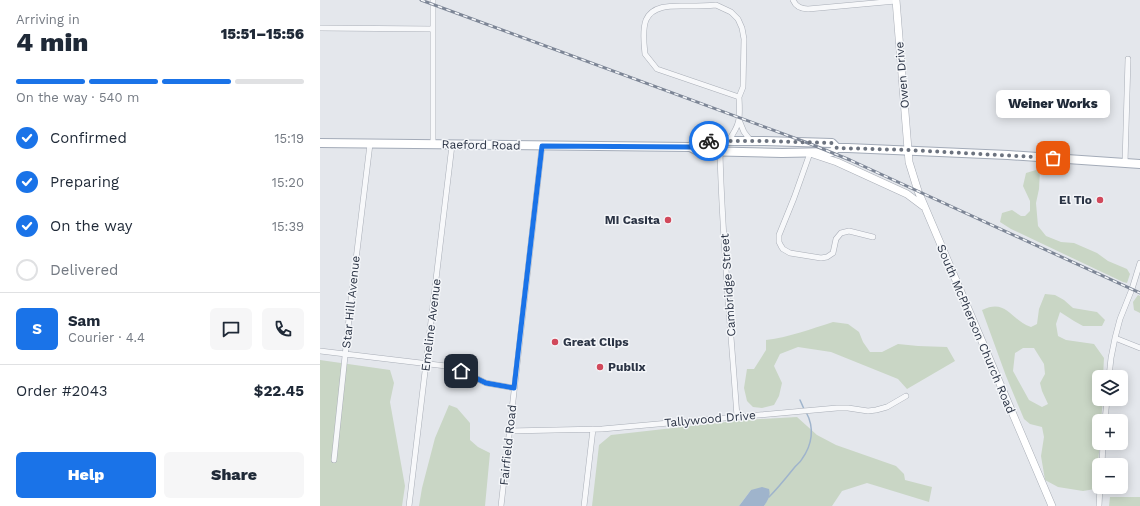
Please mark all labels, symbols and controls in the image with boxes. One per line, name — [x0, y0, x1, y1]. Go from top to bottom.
text: Arriving in — [16, 12, 80, 27]
text: 15:51–15:56 — [221, 25, 304, 43]
text: 4 min — [16, 27, 88, 57]
street label: Owen Drive — [892, 41, 912, 109]
text: On the way · 540 m — [16, 90, 139, 105]
callout: Weiner Works — [996, 90, 1110, 118]
text: Weiner Works — [1008, 96, 1098, 111]
courier — [689, 121, 729, 161]
icon: check — [16, 127, 38, 149]
text: Confirmed — [50, 129, 127, 147]
icon: bike — [698, 130, 720, 152]
text: 15:19 — [274, 131, 304, 146]
street label: Raeford Road — [441, 137, 521, 153]
pin — [1036, 141, 1070, 175]
icon: bag — [1042, 147, 1064, 169]
icon: check — [16, 171, 38, 193]
text: Preparing — [50, 173, 119, 191]
text: 15:20 — [272, 175, 304, 190]
place label: El Tio — [1059, 193, 1092, 207]
marker: El Tio — [1095, 195, 1105, 205]
place label: Mi Casita — [605, 213, 660, 227]
icon: check — [16, 215, 38, 237]
marker: Mi Casita — [663, 215, 673, 225]
text: On the way — [50, 217, 132, 235]
text: 15:39 — [272, 219, 304, 234]
street label: Cambridge Street — [717, 233, 739, 337]
street label: South McPherson Church Road — [934, 242, 1018, 416]
street label: Star Hill Avenue — [339, 255, 363, 349]
text: Delivered — [50, 261, 118, 279]
street label: Emeline Avenue — [418, 278, 444, 372]
button: chat — [210, 308, 252, 350]
button: phone — [262, 308, 304, 350]
text: Sam — [68, 312, 100, 330]
text: S — [32, 320, 42, 338]
text: Courier · 4.4 — [68, 330, 145, 345]
place label: Great Clips — [563, 335, 629, 349]
marker: Great Clips — [550, 337, 560, 347]
pin — [444, 354, 478, 388]
icon: home — [450, 360, 472, 382]
place label: Publix — [608, 360, 645, 374]
marker: Publix — [595, 362, 605, 372]
map controls — [1092, 370, 1128, 494]
button: layers — [1092, 370, 1128, 406]
text: Order #2043 — [16, 382, 108, 400]
text: $22.45 — [254, 382, 304, 400]
street label: Fairfield Road — [497, 404, 519, 486]
street label: Tallywood Drive — [664, 408, 756, 430]
button: + — [1092, 414, 1128, 450]
button: Help — [16, 452, 156, 498]
button: Share — [164, 452, 304, 498]
button: − — [1092, 458, 1128, 494]

